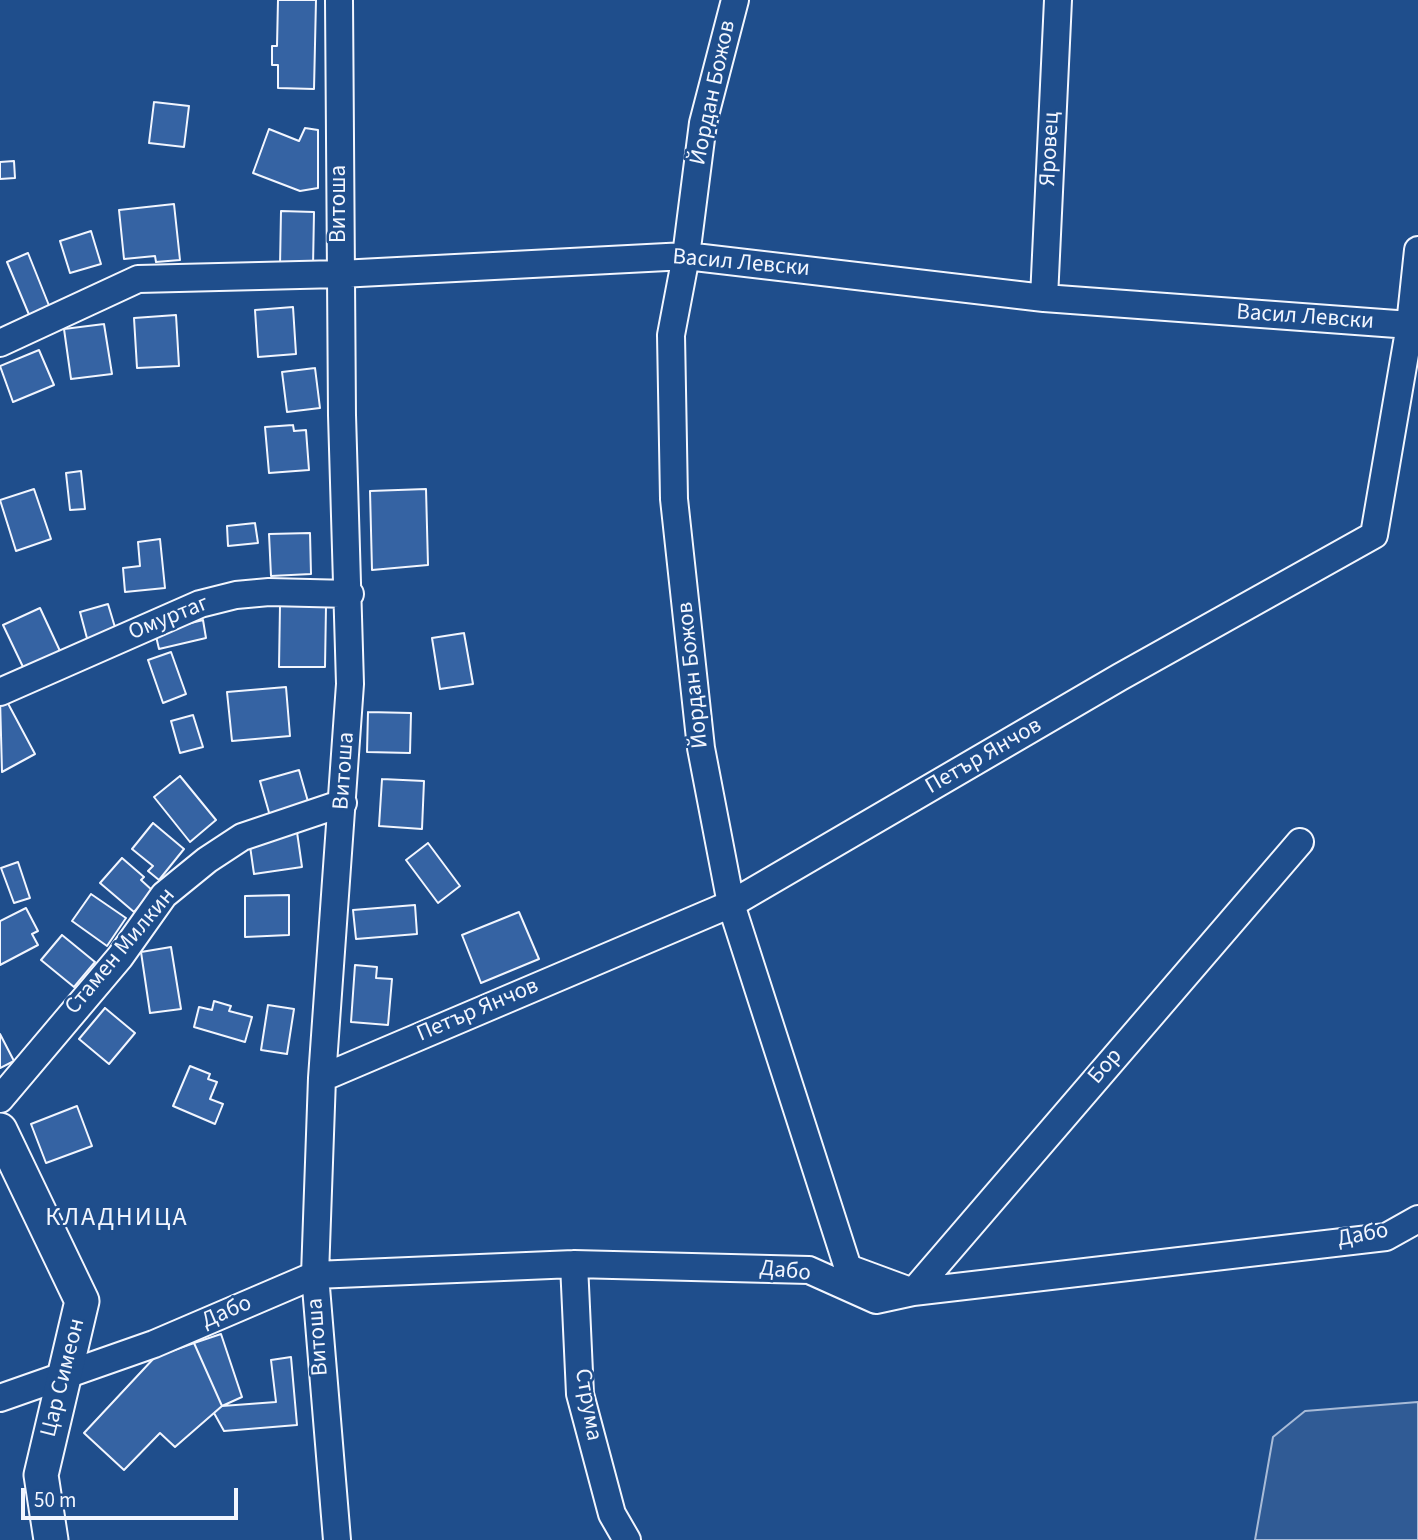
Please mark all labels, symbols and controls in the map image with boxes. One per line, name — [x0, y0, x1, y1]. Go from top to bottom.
street label: Йордан Божов — [685, 18, 743, 168]
street label: Яровец — [1035, 111, 1067, 187]
street label: Витоша — [326, 165, 354, 243]
street label: Васил Левски — [671, 244, 811, 284]
street label: Васил Левски — [1235, 299, 1375, 337]
street label: Омуртаг — [125, 590, 213, 648]
street label: Йордан Божов — [673, 600, 715, 750]
street label: Петър Янчов — [921, 713, 1047, 801]
street label: Витоша — [329, 731, 361, 811]
street label: Стамен Милкин — [60, 883, 182, 1021]
street label: Петър Янчов — [413, 973, 543, 1049]
street label: Бор — [1083, 1043, 1129, 1091]
district label: КЛАДНИЦА — [46, 1203, 188, 1235]
street label: Дабо — [1335, 1218, 1391, 1254]
street label: Дабо — [758, 1256, 812, 1288]
street label: Дабо — [198, 1290, 256, 1336]
street label: Витоша — [303, 1297, 335, 1377]
street label: Цар Симеон — [36, 1316, 92, 1440]
street label: Струма — [567, 1367, 607, 1443]
scale bar — [24, 1474, 242, 1518]
text: 50 m — [34, 1485, 76, 1515]

